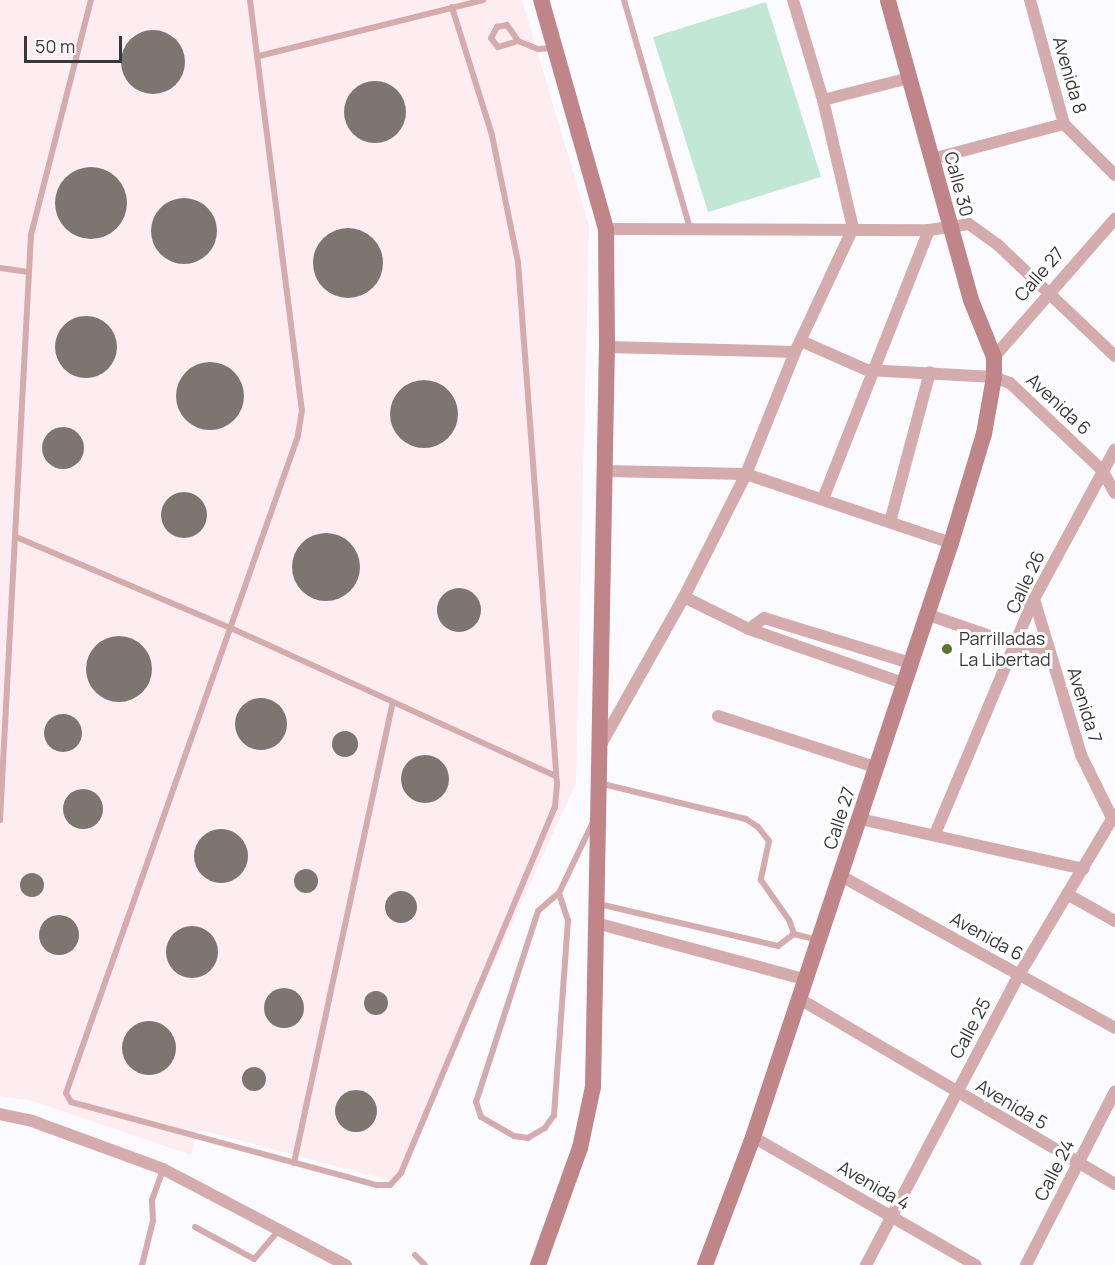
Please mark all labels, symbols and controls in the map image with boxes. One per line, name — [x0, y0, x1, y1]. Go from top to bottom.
scale bar — [27, 24, 124, 62]
text: 50 m — [35, 34, 75, 58]
street label: Avenida 8 — [1049, 34, 1091, 116]
street label: Calle 30 — [940, 149, 978, 219]
street label: Calle 27 — [1010, 242, 1068, 306]
street label: Avenida 6 — [1022, 369, 1096, 439]
street label: Calle 26 — [1001, 547, 1049, 617]
place label: Parrilladas La Libertad — [959, 628, 1051, 670]
marker: Parrilladas La Libertad — [940, 642, 954, 656]
street label: Avenida 7 — [1063, 665, 1107, 745]
street label: Calle 27 — [819, 784, 859, 852]
street label: Avenida 6 — [947, 907, 1027, 965]
street label: Calle 25 — [945, 994, 995, 1062]
street label: Avenida 5 — [972, 1074, 1052, 1134]
street label: Calle 24 — [1029, 1136, 1079, 1204]
street label: Avenida 4 — [834, 1156, 914, 1214]

